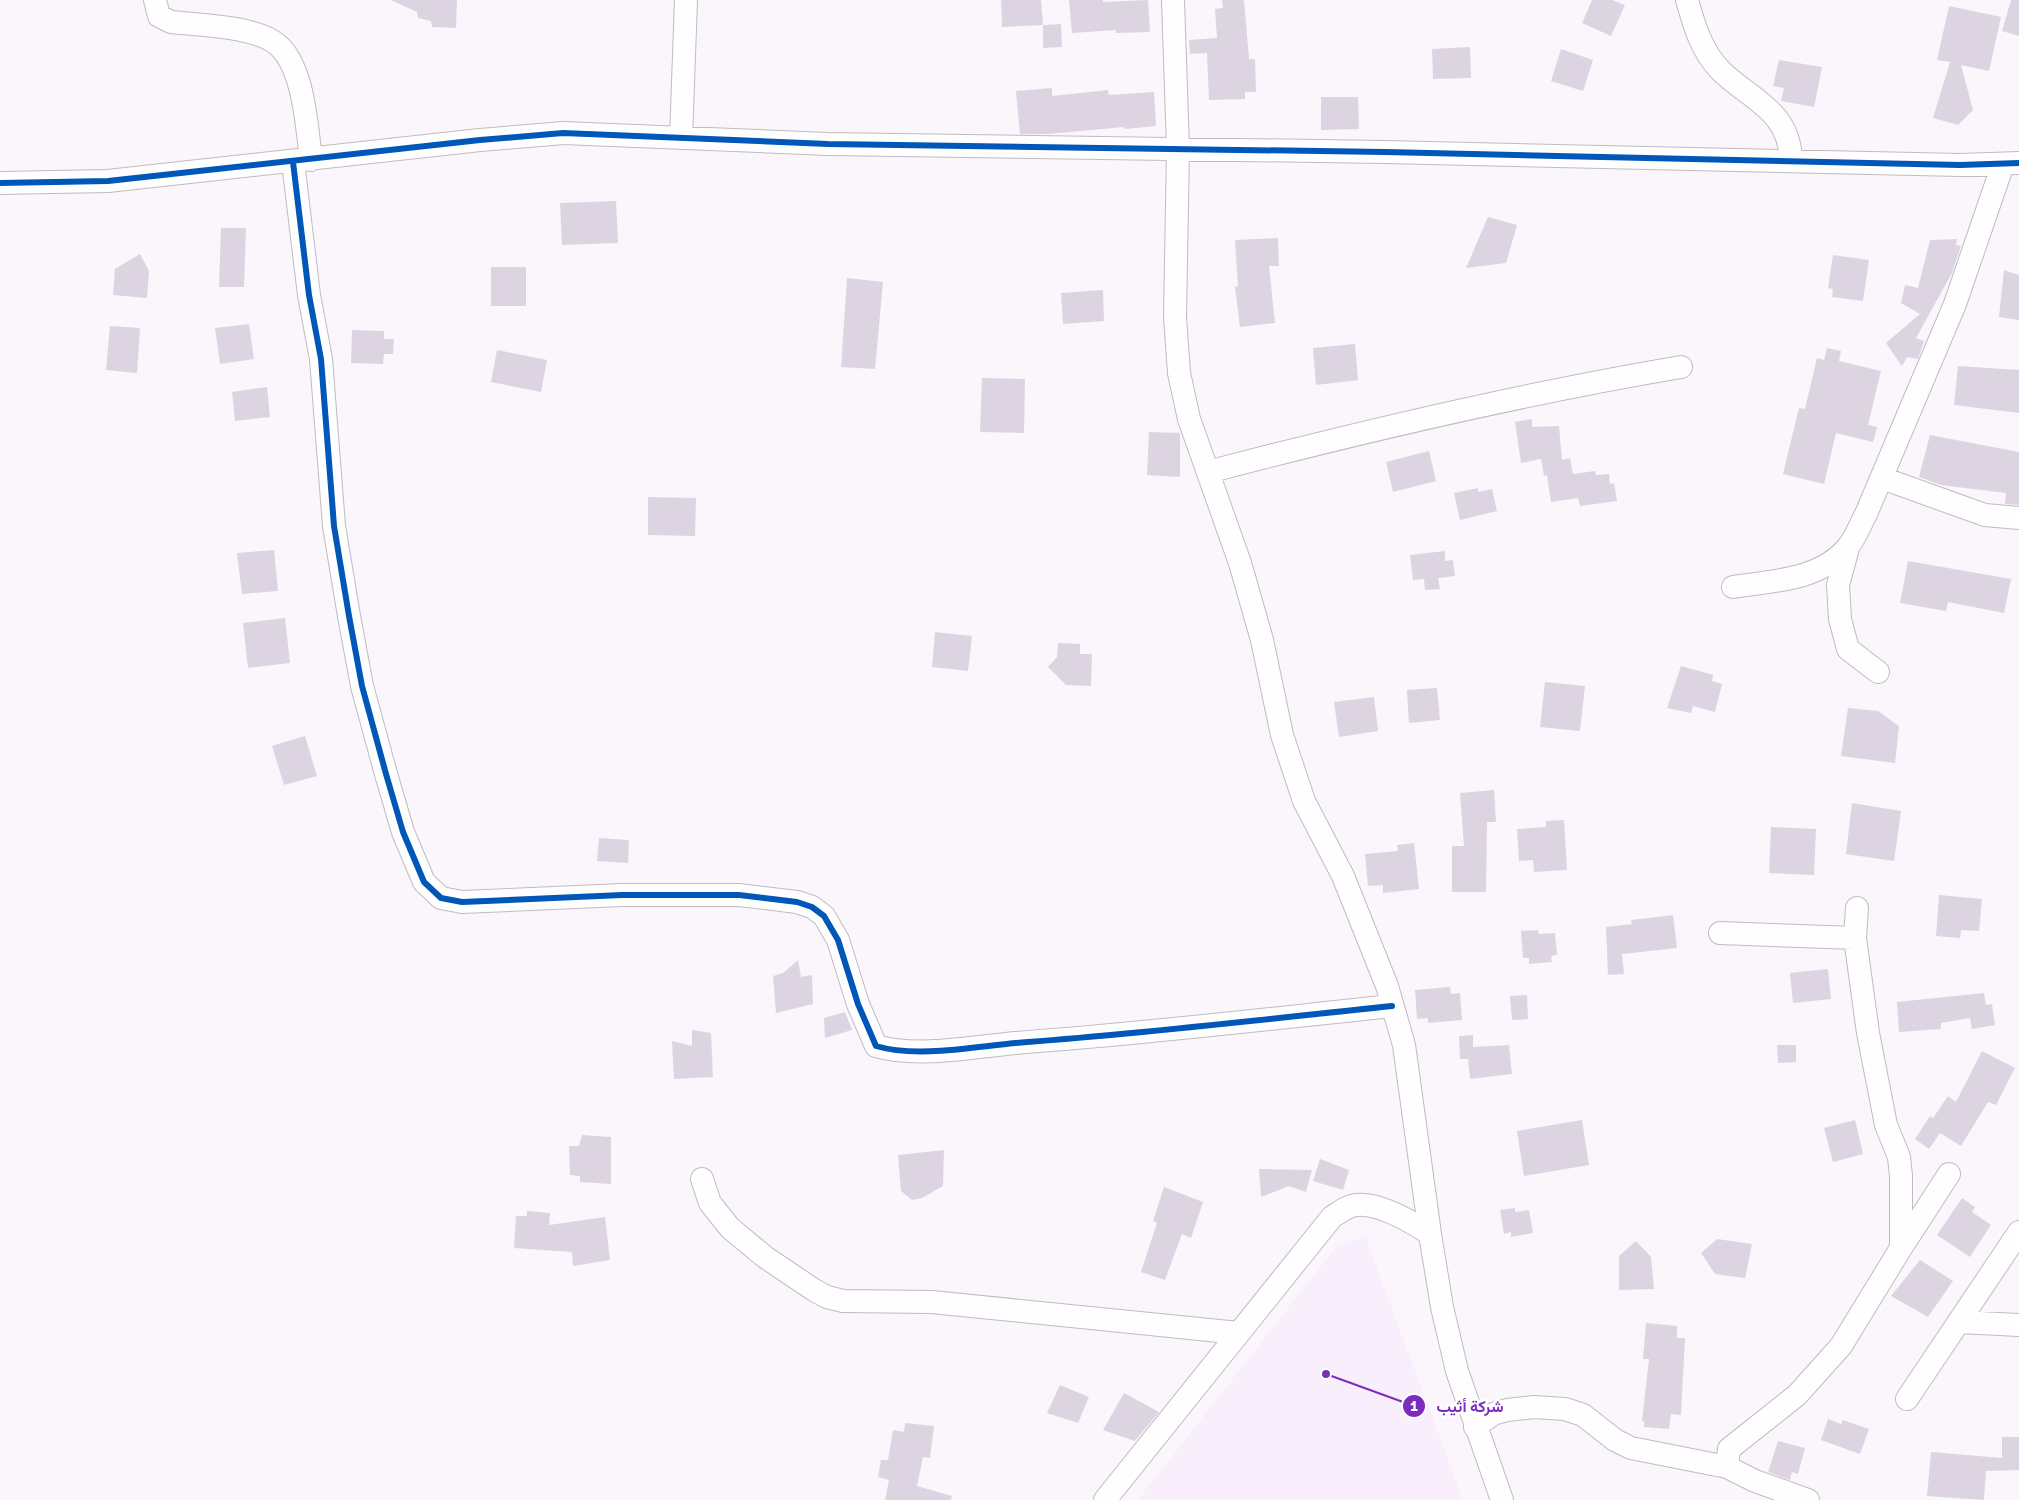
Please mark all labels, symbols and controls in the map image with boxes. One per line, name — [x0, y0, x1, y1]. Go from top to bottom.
callout: شركة أثيب — [1402, 1391, 1514, 1422]
text: 1 — [1410, 1397, 1418, 1415]
text: شركة أثيب — [1437, 1397, 1504, 1417]

